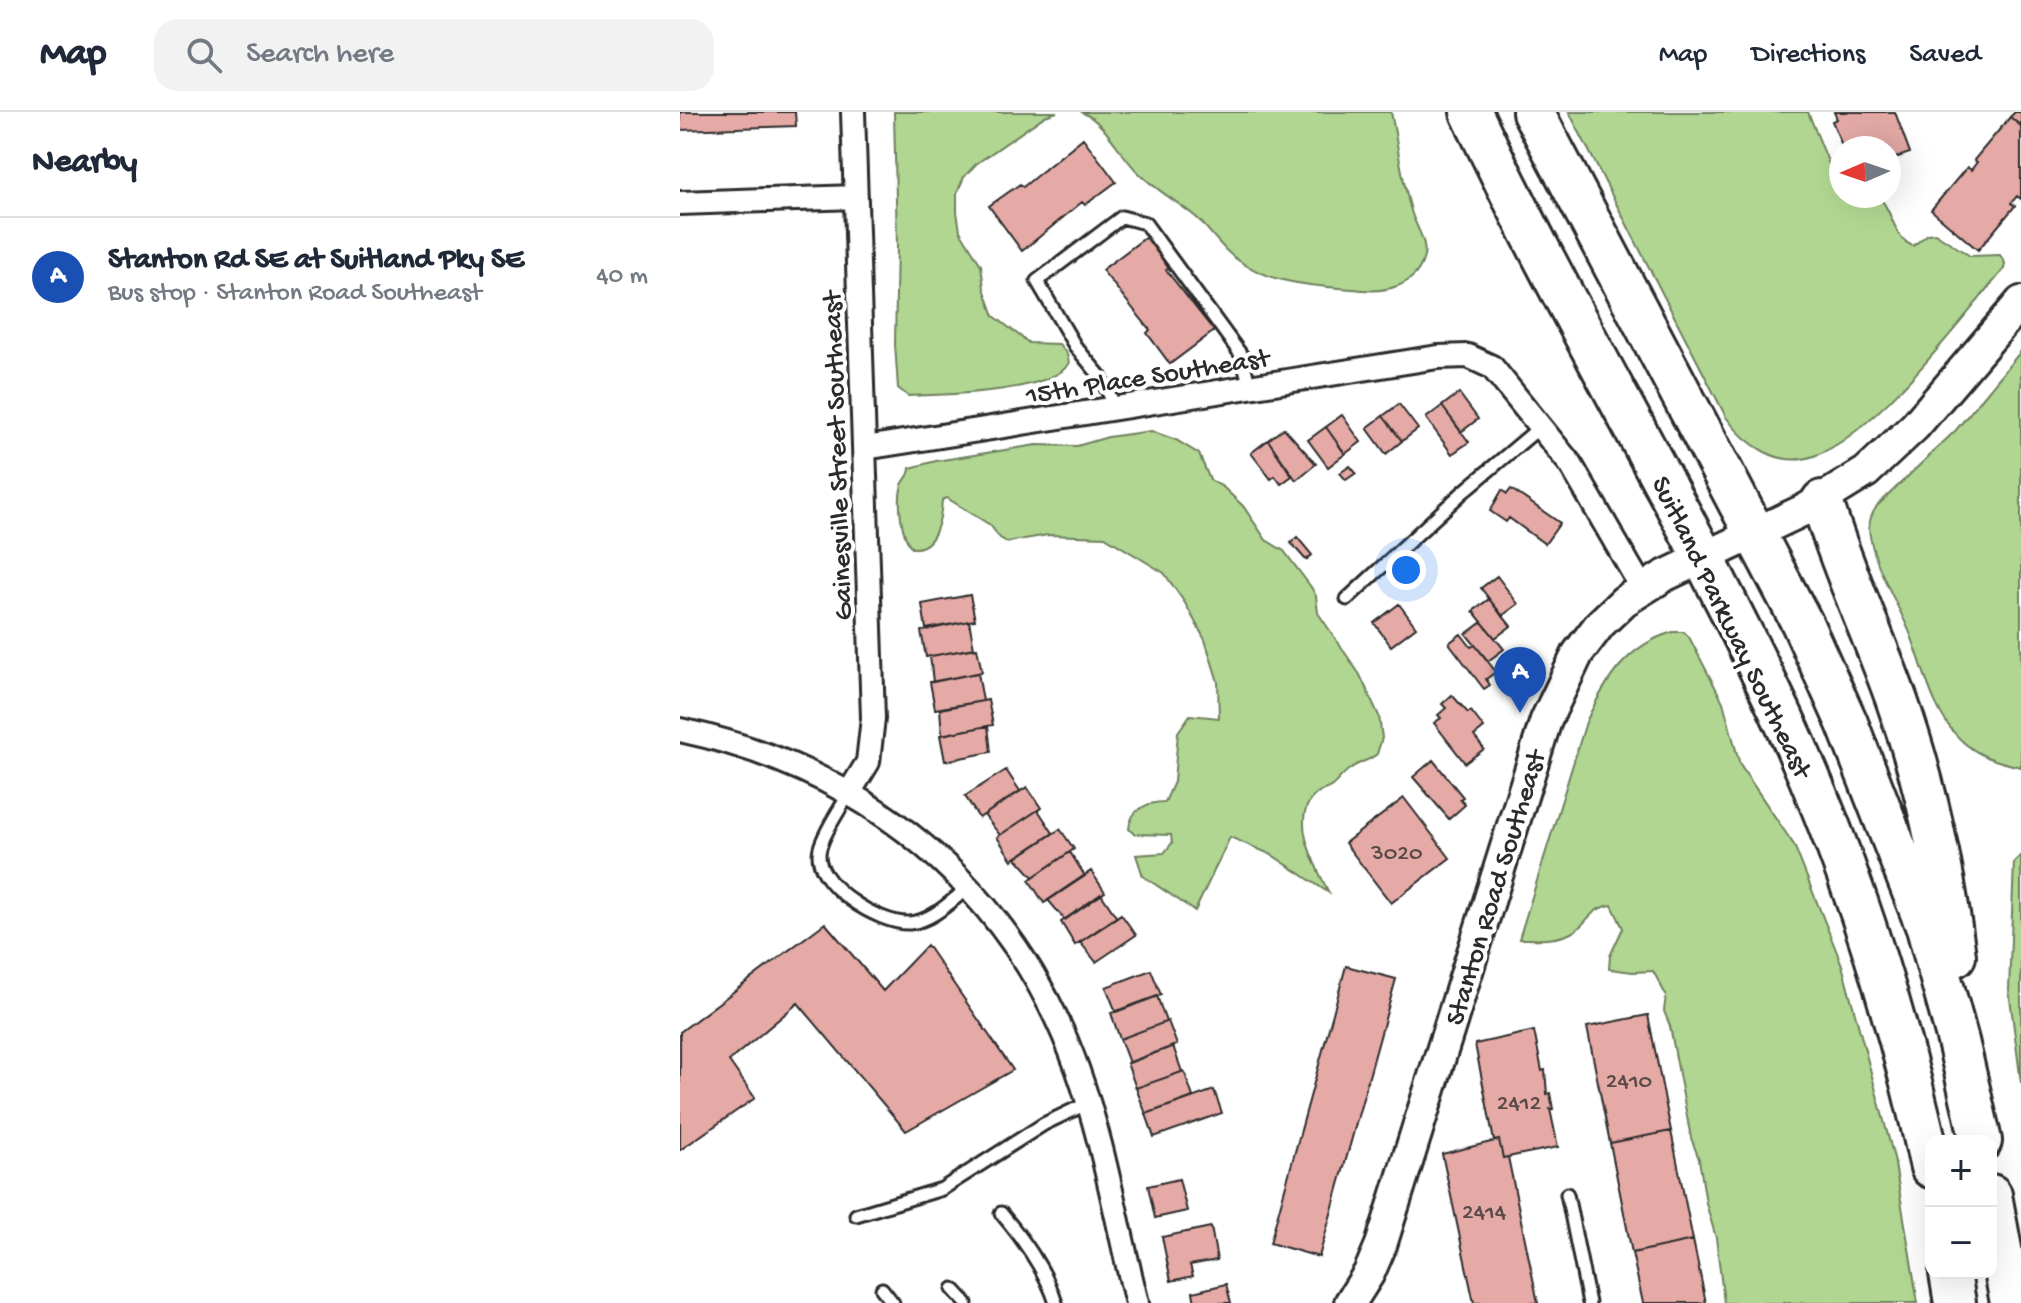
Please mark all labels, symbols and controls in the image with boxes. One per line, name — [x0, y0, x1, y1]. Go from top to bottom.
search box — [154, 19, 714, 91]
text: Map — [40, 33, 106, 77]
icon: search — [182, 33, 226, 77]
text: Search here — [246, 38, 394, 73]
text: Map — [1659, 39, 1707, 72]
text: Directions — [1751, 39, 1865, 72]
text: Saved — [1909, 39, 1981, 72]
north arrow — [1829, 136, 1901, 208]
text: Nearby — [32, 144, 137, 184]
text: Stanton Rd SE at Suitland Pky SE — [108, 244, 524, 279]
text: A — [50, 262, 66, 293]
text: 40 m — [596, 262, 648, 293]
text: Bus stop · Stanton Road Southeast — [108, 279, 482, 310]
street label: Gainesville Street Southeast — [817, 288, 862, 621]
street label: 15th Place Southeast — [1023, 343, 1274, 414]
street label: Suitland Parkway Southeast — [1642, 472, 1819, 787]
your location — [1386, 550, 1426, 590]
pin: A — [1494, 647, 1546, 713]
street label: Stanton Road Southeast — [1440, 744, 1556, 1030]
house number: 3020 — [1370, 840, 1423, 869]
house number: 2410 — [1606, 1068, 1652, 1097]
house number: 2412 — [1497, 1090, 1542, 1119]
map controls — [1925, 1135, 1997, 1279]
button: + — [1925, 1135, 1997, 1207]
house number: 2414 — [1462, 1199, 1507, 1228]
button: − — [1925, 1207, 1997, 1279]

